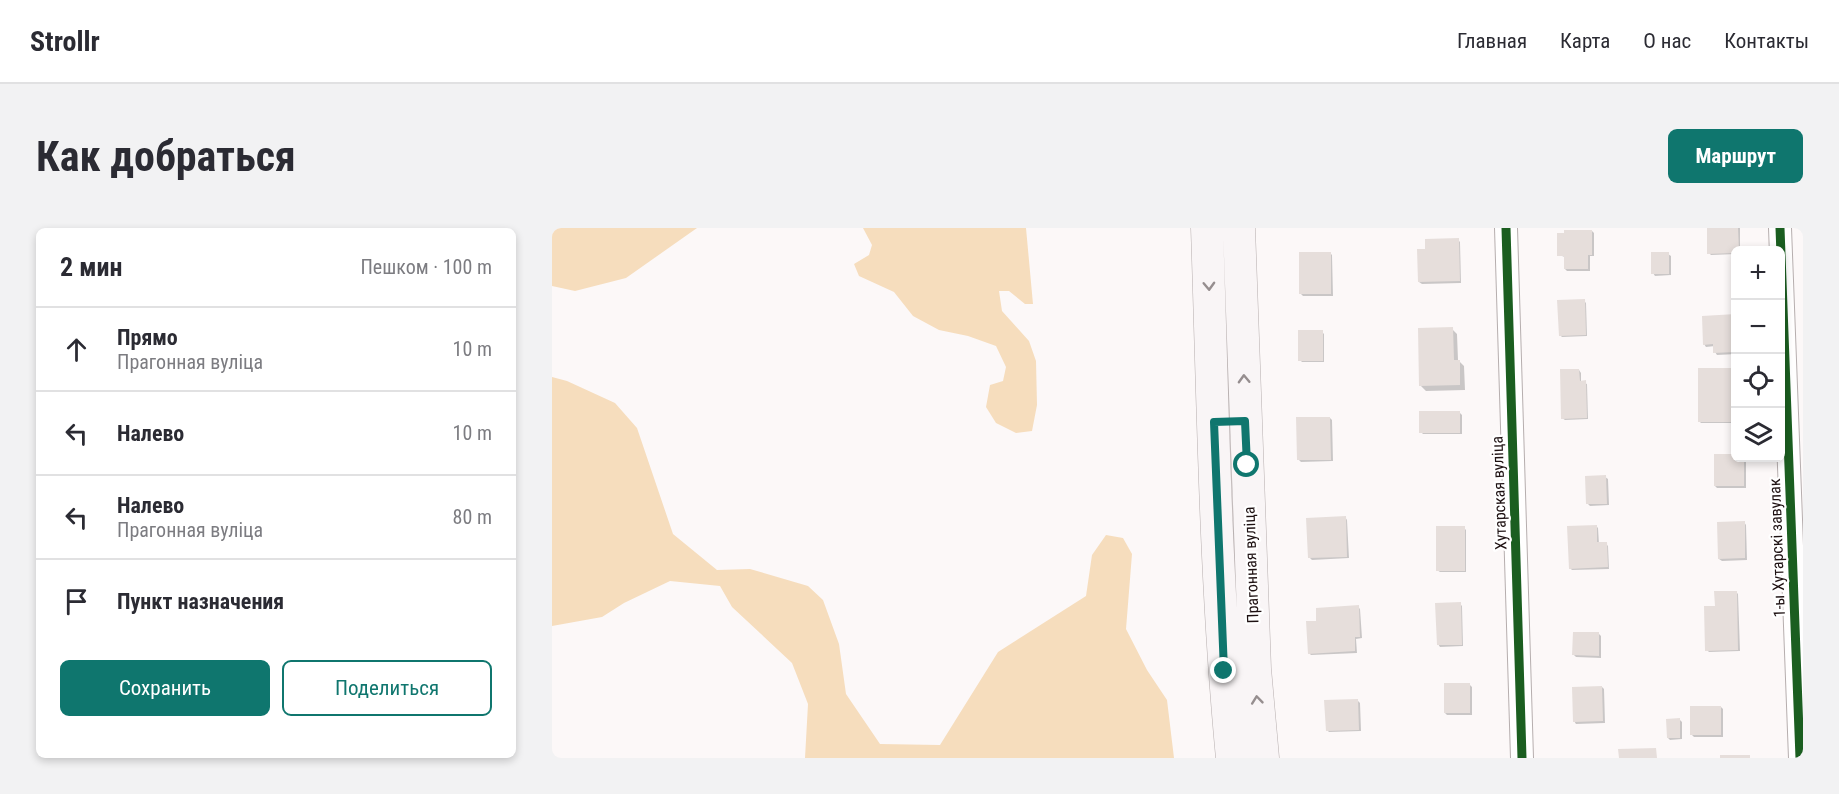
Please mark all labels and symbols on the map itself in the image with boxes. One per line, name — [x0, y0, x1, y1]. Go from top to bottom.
one-way arrow — [1203, 282, 1216, 291]
one-way arrow — [1237, 375, 1250, 384]
street label: Хутарская вуліца — [1488, 436, 1510, 550]
route start — [1233, 451, 1259, 477]
street label: 1-ы Хутарскі завулак — [1765, 478, 1789, 618]
street label: Прагонная вуліца — [1239, 506, 1263, 624]
route end — [1210, 657, 1236, 683]
one-way arrow — [1252, 695, 1264, 704]

